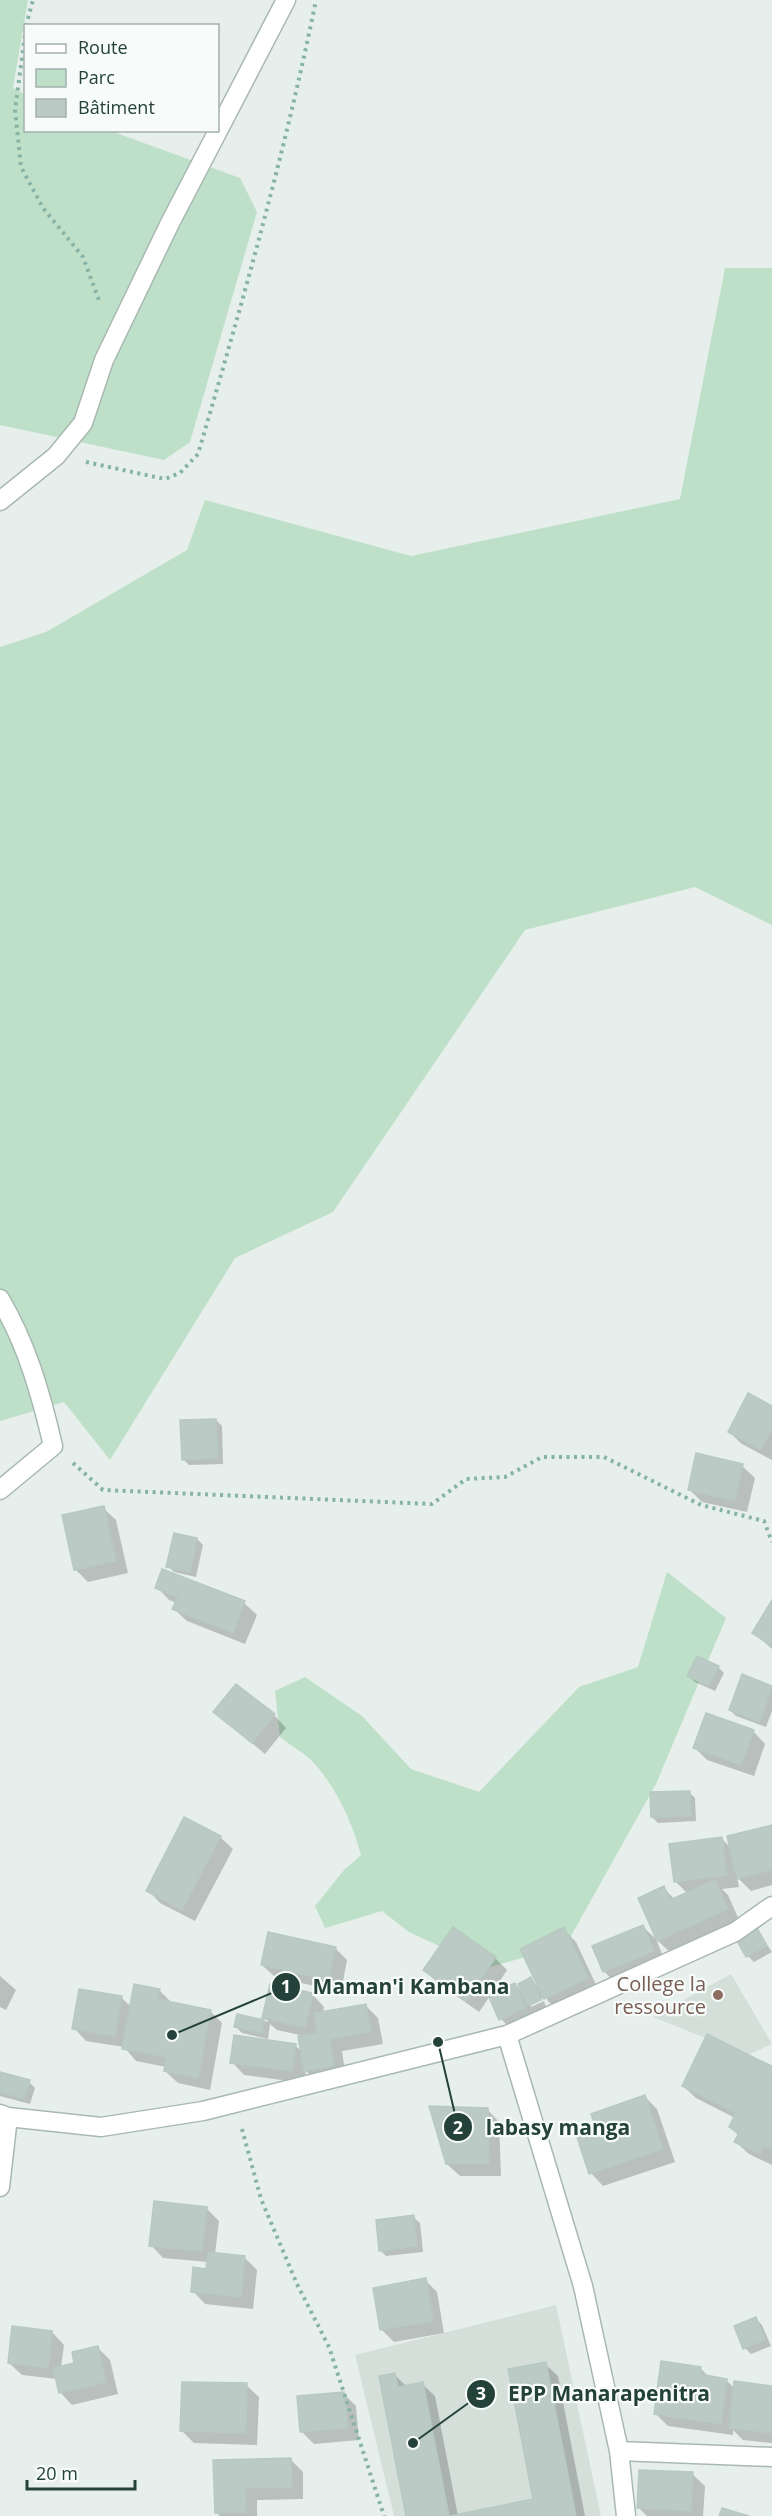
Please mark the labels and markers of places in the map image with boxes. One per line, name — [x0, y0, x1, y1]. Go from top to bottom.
callout: Maman'i Kambana — [271, 1967, 522, 2006]
place label: College la ressource — [614, 1970, 706, 2020]
marker: College la ressource — [711, 1988, 725, 2002]
callout: labasy manga — [443, 2108, 642, 2147]
callout: EPP Manarapenitra — [466, 2374, 722, 2413]

